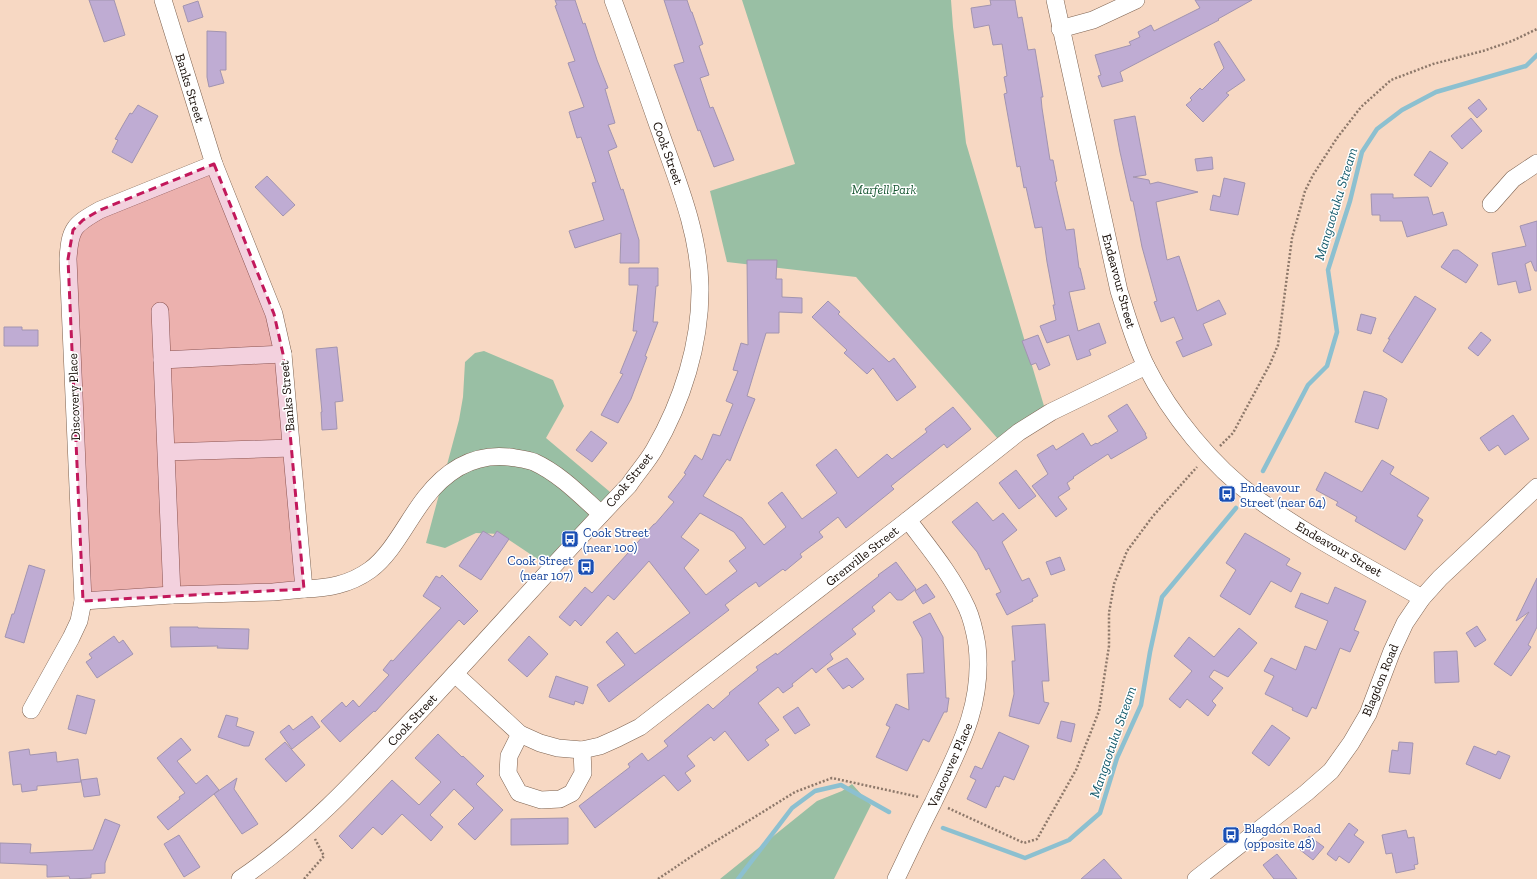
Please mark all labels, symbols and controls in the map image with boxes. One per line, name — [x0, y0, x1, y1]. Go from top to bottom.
street label: Banks Street — [172, 52, 208, 124]
street label: Cook Street — [650, 120, 686, 187]
water label: Mangaotuku Stream — [1311, 146, 1361, 262]
park label: Marfell Park — [852, 182, 916, 197]
street label: Endeavour Street — [1099, 232, 1139, 330]
street label: Discovery Place — [65, 353, 83, 441]
street label: Banks Street — [276, 360, 298, 432]
street label: Cook Street — [602, 450, 656, 510]
place label: Endeavour Street (near 64) — [1240, 480, 1326, 510]
bus stop icon: Endeavour Street (near 64) — [1217, 484, 1237, 504]
street label: Endeavour Street — [1293, 518, 1385, 580]
street label: Grenville Street — [823, 523, 902, 589]
place label: Cook Street (near 100) — [583, 525, 649, 555]
bus stop icon: Cook Street (near 100) — [560, 529, 580, 549]
place label: Cook Street (near 107) — [507, 553, 573, 583]
bus stop icon: Cook Street (near 107) — [576, 557, 596, 577]
street label: Blagdon Road — [1359, 642, 1401, 718]
water label: Mangaotuku Stream — [1086, 684, 1140, 800]
street label: Cook Street — [384, 691, 440, 749]
street label: Vancouver Place — [924, 720, 975, 811]
place label: Blagdon Road (opposite 48) — [1244, 821, 1321, 851]
bus stop icon: Blagdon Road (opposite 48) — [1221, 825, 1241, 845]

